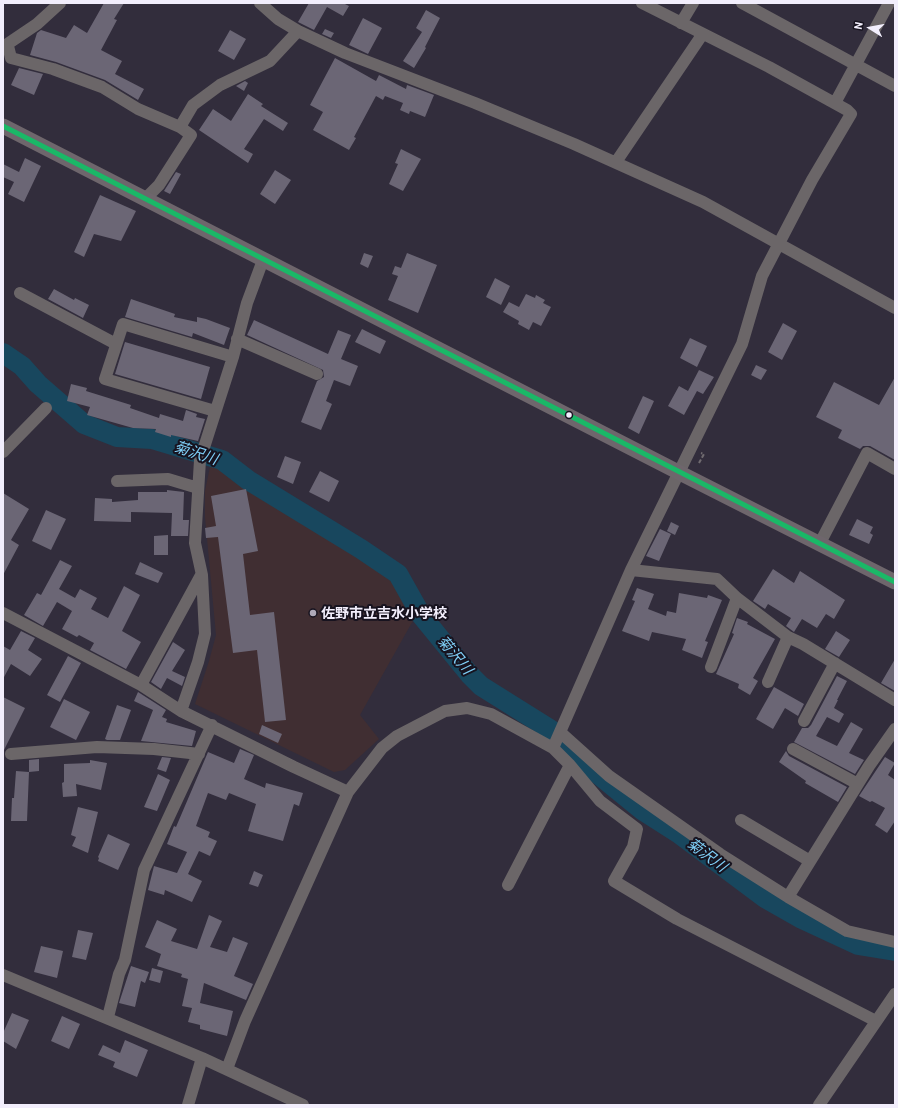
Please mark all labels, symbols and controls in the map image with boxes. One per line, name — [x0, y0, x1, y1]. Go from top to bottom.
north arrow — [850, 8, 890, 48]
text: N — [851, 21, 865, 30]
unlabelled marker — [564, 410, 574, 420]
water label: 菊沢川 — [172, 437, 220, 469]
place label: 佐野市立吉水小学校 — [321, 605, 447, 621]
marker: 佐野市立吉水小学校 — [308, 608, 318, 618]
water label: 菊沢川 — [434, 632, 476, 678]
water label: 菊沢川 — [684, 834, 730, 876]

